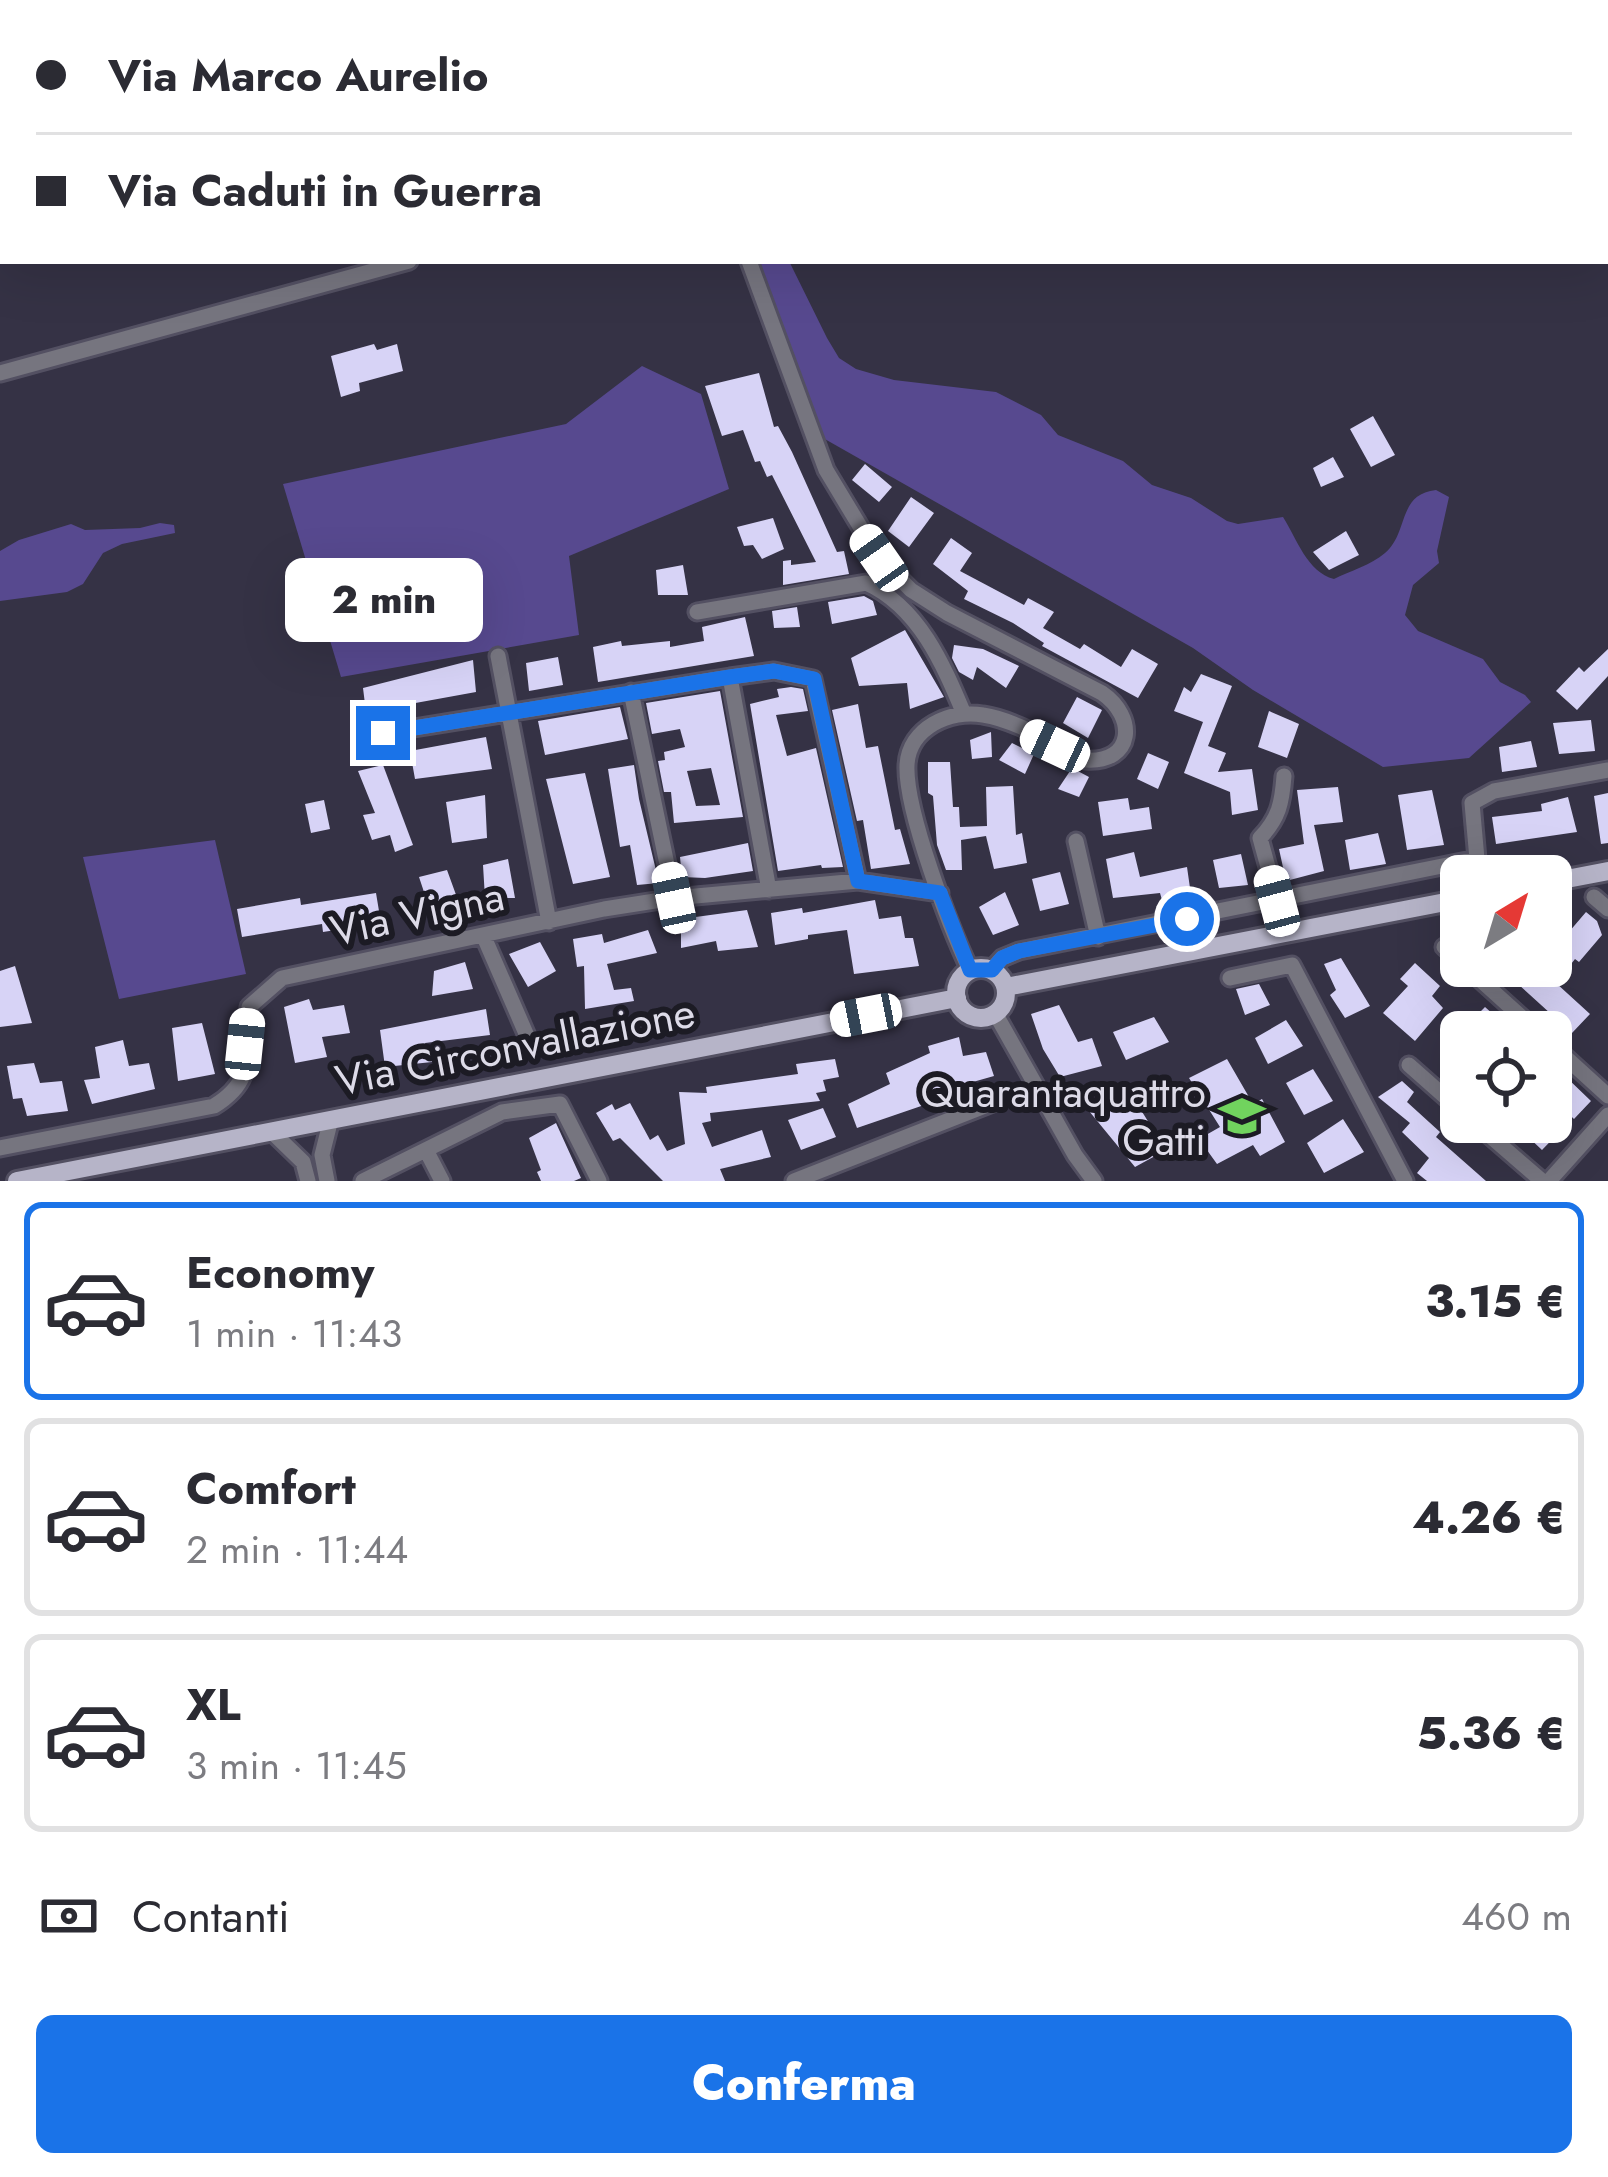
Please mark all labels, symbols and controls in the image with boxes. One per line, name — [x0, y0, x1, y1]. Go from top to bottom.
text: Via Marco Aurelio — [108, 43, 488, 108]
text: Via Caduti in Guerra — [108, 158, 542, 223]
car — [844, 518, 914, 598]
callout: 2 min — [284, 559, 482, 643]
text: 2 min — [332, 571, 436, 628]
route end — [356, 706, 410, 760]
car — [1015, 714, 1095, 778]
north arrow — [1440, 855, 1572, 987]
map controls — [1440, 855, 1572, 1143]
car — [649, 859, 699, 937]
car — [1250, 862, 1304, 940]
street label: Via Vigna — [325, 865, 510, 962]
route start — [1160, 892, 1214, 946]
street label: Via Circonvallazione — [330, 982, 700, 1111]
car — [827, 990, 905, 1040]
car — [223, 1006, 267, 1082]
button: locate — [1440, 1011, 1572, 1143]
place label: Quarantaquattro Gatti — [921, 1062, 1206, 1171]
school or university icon: Quarantaquattro Gatti — [1217, 1091, 1267, 1141]
text: Economy — [186, 1240, 374, 1305]
icon: car — [42, 1247, 150, 1355]
text: 3.15 € — [1425, 1269, 1566, 1334]
text: 1 min · 11:43 — [186, 1305, 402, 1362]
text: Comfort — [186, 1456, 356, 1521]
icon: car — [42, 1463, 150, 1571]
text: 4.26 € — [1412, 1485, 1566, 1550]
text: 2 min · 11:44 — [186, 1521, 408, 1578]
text: XL — [186, 1672, 241, 1737]
icon: car — [42, 1679, 150, 1787]
text: 5.36 € — [1417, 1701, 1566, 1766]
text: 3 min · 11:45 — [186, 1737, 407, 1794]
icon: cash — [36, 1883, 102, 1949]
text: Contanti — [132, 1884, 290, 1949]
text: 460 m — [1461, 1888, 1572, 1945]
button: Conferma — [36, 2015, 1572, 2153]

